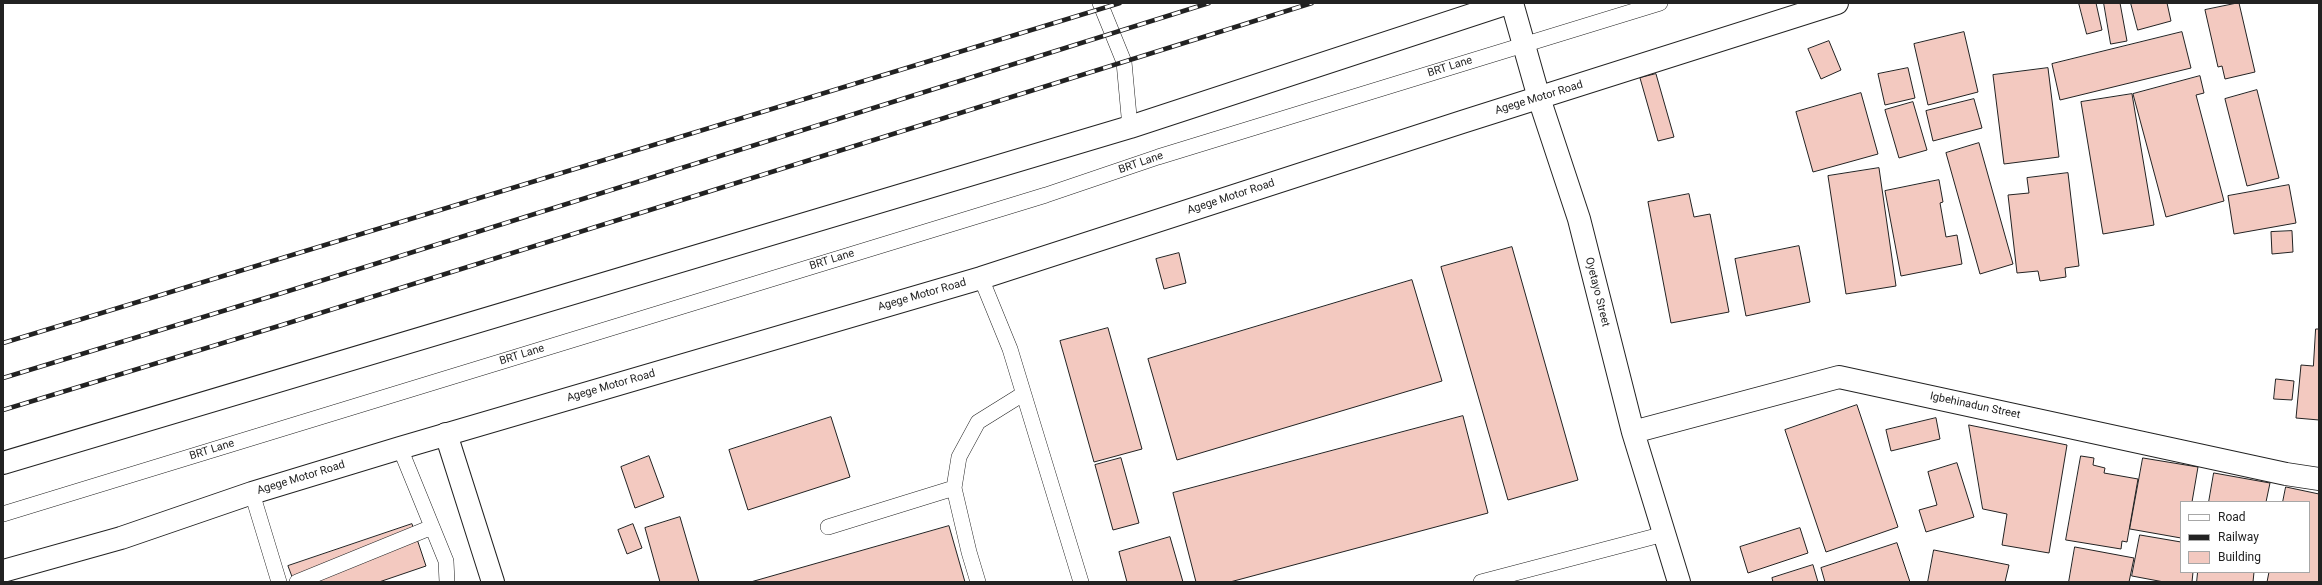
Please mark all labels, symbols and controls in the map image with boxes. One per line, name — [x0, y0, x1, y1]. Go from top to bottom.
street label: BRT Lane — [1426, 54, 1474, 80]
street label: Agege Motor Road — [1493, 78, 1585, 118]
street label: BRT Lane — [1117, 149, 1165, 177]
street label: Agege Motor Road — [1186, 177, 1276, 217]
street label: BRT Lane — [808, 247, 856, 273]
street label: Oyetayo Street — [1582, 256, 1612, 328]
street label: Agege Motor Road — [876, 276, 968, 314]
street label: BRT Lane — [498, 342, 546, 368]
street label: Agege Motor Road — [565, 367, 657, 405]
street label: Igbehinadun Street — [1929, 390, 2021, 422]
street label: BRT Lane — [188, 437, 236, 463]
street label: Agege Motor Road — [255, 458, 347, 498]
legend — [2180, 501, 2310, 573]
text: Road — [2218, 510, 2246, 524]
text: Railway — [2218, 530, 2259, 544]
text: Building — [2218, 550, 2261, 564]

